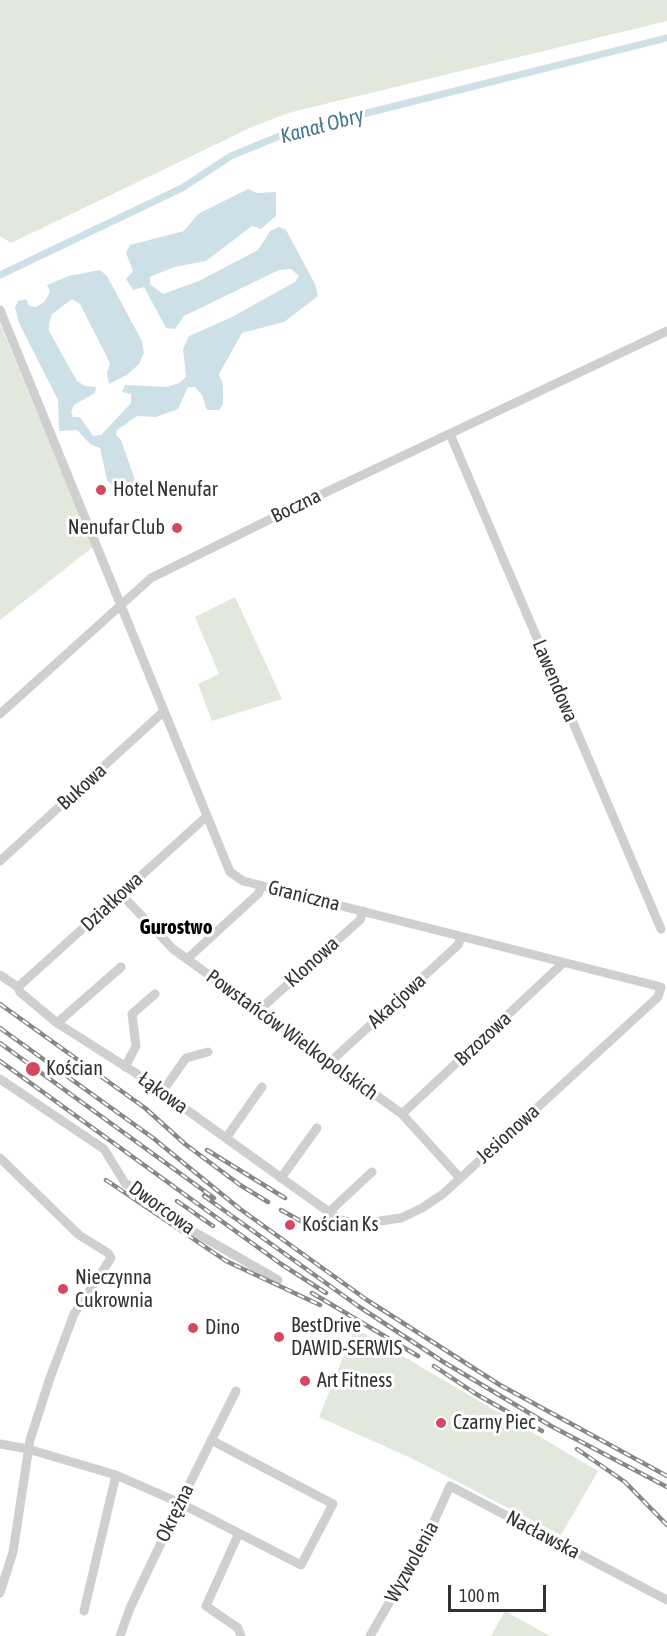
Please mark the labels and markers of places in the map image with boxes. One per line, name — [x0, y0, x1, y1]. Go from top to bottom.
place label: Hotel Nenufar — [113, 478, 218, 502]
marker: Hotel Nenufar — [94, 483, 108, 497]
place label: Nenufar Club — [68, 516, 165, 540]
marker: Nenufar Club — [170, 521, 184, 535]
place label: Kościan — [46, 1057, 103, 1081]
marker: Kościan — [24, 1060, 42, 1078]
place label: Kościan Ks — [302, 1213, 378, 1237]
marker: Kościan Ks — [283, 1218, 297, 1232]
place label: Nieczynna Cukrownia — [75, 1266, 153, 1313]
marker: Nieczynna Cukrownia — [56, 1282, 70, 1296]
place label: BestDrive DAWID-SERWIS — [291, 1314, 402, 1361]
place label: Dino — [205, 1316, 240, 1340]
marker: Dino — [186, 1321, 200, 1335]
marker: BestDrive DAWID-SERWIS — [272, 1330, 286, 1344]
place label: Art Fitness — [317, 1369, 392, 1393]
marker: Art Fitness — [298, 1374, 312, 1388]
place label: Czarny Piec — [453, 1411, 535, 1435]
marker: Czarny Piec — [434, 1416, 448, 1430]

